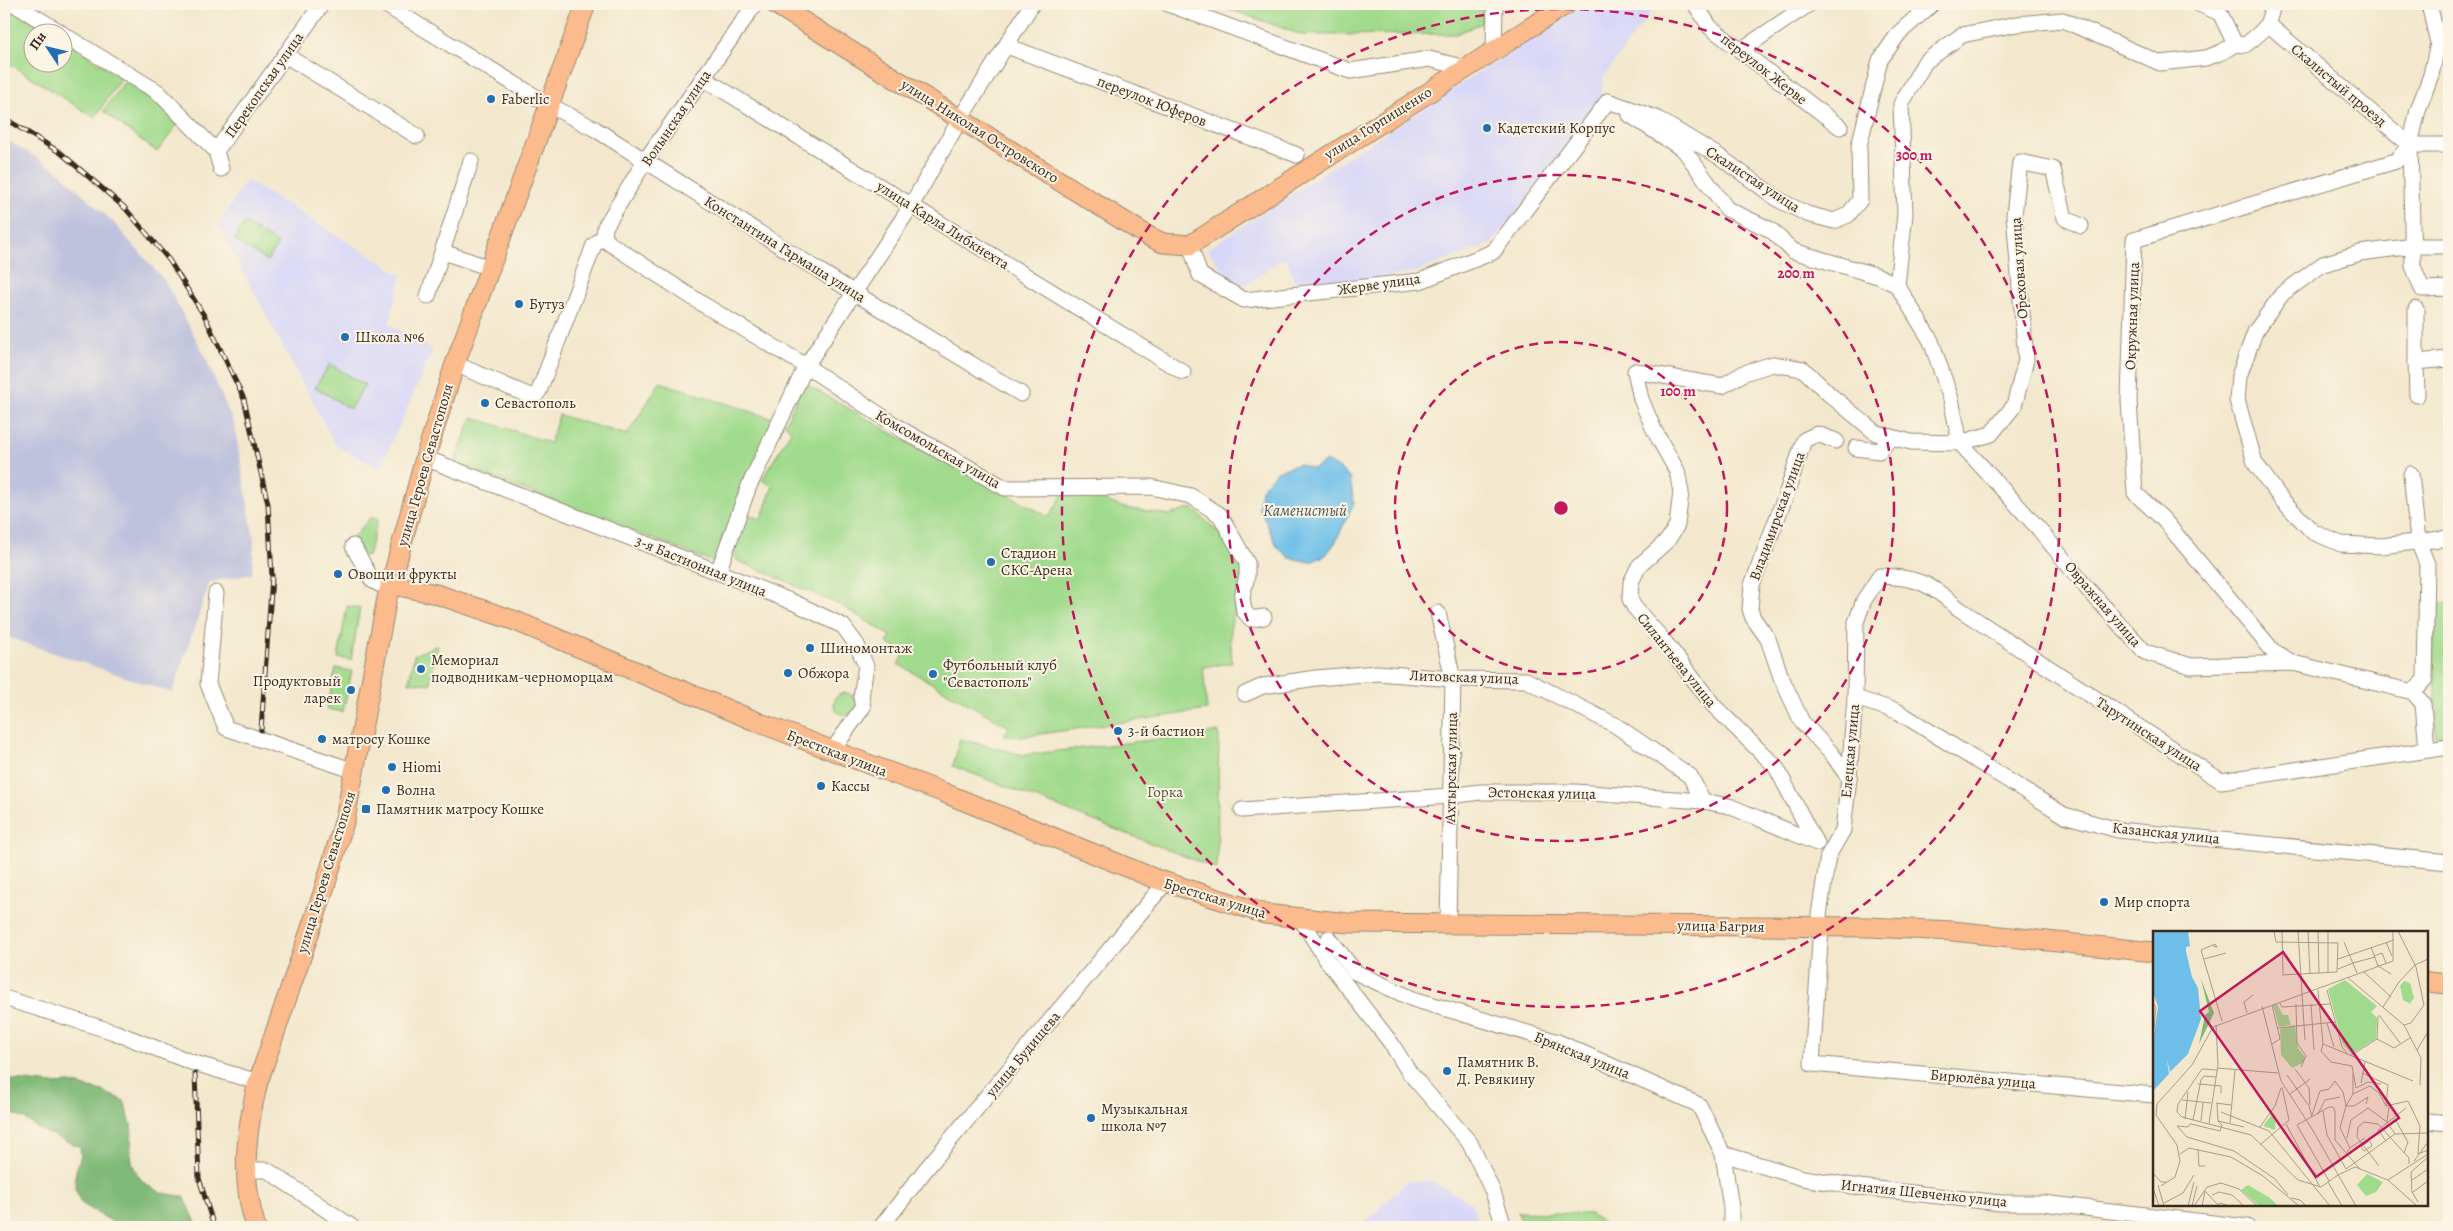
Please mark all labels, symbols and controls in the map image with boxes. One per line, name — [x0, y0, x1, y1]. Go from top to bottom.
north arrow — [22, 22, 72, 72]
text: Пн — [25, 28, 51, 54]
street label: Перекопская улица — [220, 28, 308, 142]
street label: переулок Жерве — [1717, 29, 1811, 109]
street label: Скалистый проезд — [2287, 39, 2391, 131]
street label: Волынская улица — [636, 66, 716, 170]
street label: переулок Юферов — [1094, 71, 1210, 131]
street label: улица Николая Островского — [896, 74, 1063, 188]
street label: улица Горпищенко — [1320, 82, 1436, 165]
place label: Faberlic — [501, 89, 549, 109]
marker: Faberlic — [485, 93, 497, 105]
place label: Кадетский Корпус — [1497, 118, 1615, 138]
marker: Кадетский Корпус — [1481, 122, 1493, 134]
street label: Скалистая улица — [1702, 141, 1804, 217]
text: 300 m — [1896, 145, 1933, 165]
street label: улица Карла Либкнехта — [872, 175, 1013, 274]
street label: Константина Гармаша улица — [700, 191, 870, 307]
street label: Ореховая улица — [2005, 216, 2033, 320]
street label: Окружная улица — [2120, 262, 2144, 370]
text: 200 m — [1777, 263, 1815, 283]
street label: Жерве улица — [1336, 268, 1422, 300]
place label: Бутуз — [529, 294, 565, 314]
marker: Бутуз — [513, 298, 525, 310]
place label: Школа №6 — [355, 327, 425, 347]
marker: Школа №6 — [339, 331, 351, 343]
street label: улица Героев Севастополя — [392, 381, 458, 550]
text: 100 m — [1660, 381, 1696, 401]
place label: Севастополь — [495, 393, 576, 413]
marker: Севастополь — [479, 397, 491, 409]
street label: Комсомольская улица — [872, 405, 1004, 493]
street label: Владимирская улица — [1744, 449, 1810, 583]
centre of rings — [1552, 499, 1570, 517]
water label: Каменистый — [1263, 500, 1347, 522]
street label: 3-я Бастионная улица — [632, 530, 770, 602]
place label: Стадион СКС-Арена — [1001, 543, 1073, 580]
marker: Стадион СКС-Арена — [985, 556, 997, 568]
street label: Овражная улица — [2060, 557, 2146, 651]
place label: Овощи и фрукты — [348, 564, 457, 584]
marker: Овощи и фрукты — [332, 568, 344, 580]
street label: Силантьева улица — [1633, 608, 1721, 712]
place label: Шиномонтаж — [820, 638, 912, 658]
marker: Шиномонтаж — [804, 642, 816, 654]
place label: Мемориал подводникам-черноморцам — [431, 650, 613, 687]
place label: Футбольный клуб "Севастополь" — [943, 655, 1057, 692]
marker: Мемориал подводникам-черноморцам — [415, 663, 427, 675]
place label: Обжора — [798, 663, 849, 683]
street label: Литовская улица — [1409, 665, 1519, 689]
marker: Обжора — [782, 667, 794, 679]
marker: Футбольный клуб "Севастополь" — [927, 668, 939, 680]
place label: Продуктовый ларек — [253, 671, 341, 708]
marker: Продуктовый ларек — [345, 684, 357, 696]
street label: Тарутинская улица — [2092, 692, 2206, 776]
street label: Елецкая улица — [1836, 703, 1864, 799]
street label: Ахтырская улица — [1440, 712, 1462, 823]
place label: 3-й бастион — [1128, 721, 1205, 741]
street label: Брестская улица — [784, 725, 890, 781]
marker: 3-й бастион — [1112, 725, 1124, 737]
place label: матросу Кошке — [332, 729, 431, 749]
marker: матросу Кошке — [316, 733, 328, 745]
place label: Hiomi — [402, 757, 442, 777]
marker: Hiomi — [386, 761, 398, 773]
place label: Кассы — [831, 776, 870, 796]
place label: Волна — [396, 780, 436, 800]
marker: Кассы — [815, 780, 827, 792]
park label: Горка — [1147, 782, 1183, 802]
street label: Эстонская улица — [1488, 782, 1596, 804]
marker: Волна — [380, 784, 392, 796]
street label: улица Героев Севастополя — [292, 789, 360, 956]
place label: Памятник матросу Кошке — [376, 799, 544, 819]
marker: Памятник матросу Кошке — [360, 803, 372, 815]
street label: Казанская улица — [2111, 817, 2221, 849]
street label: Брестская улица — [1161, 873, 1269, 923]
place label: Мир спорта — [2114, 892, 2190, 912]
marker: Мир спорта — [2098, 896, 2110, 908]
street label: улица Багрия — [1676, 915, 1765, 937]
inset map — [2153, 931, 2428, 1206]
street label: улица Будищева — [981, 1007, 1065, 1102]
street label: Брянская улица — [1531, 1027, 1633, 1083]
place label: Памятник В. Д. Ревякину — [1457, 1052, 1539, 1089]
street label: Бирюлёва улица — [1929, 1064, 2037, 1094]
marker: Памятник В. Д. Ревякину — [1441, 1065, 1453, 1077]
place label: Музыкальная школа №7 — [1101, 1099, 1188, 1136]
marker: Музыкальная школа №7 — [1085, 1112, 1097, 1124]
street label: Игнатия Шевченко улица — [1840, 1174, 2008, 1212]

